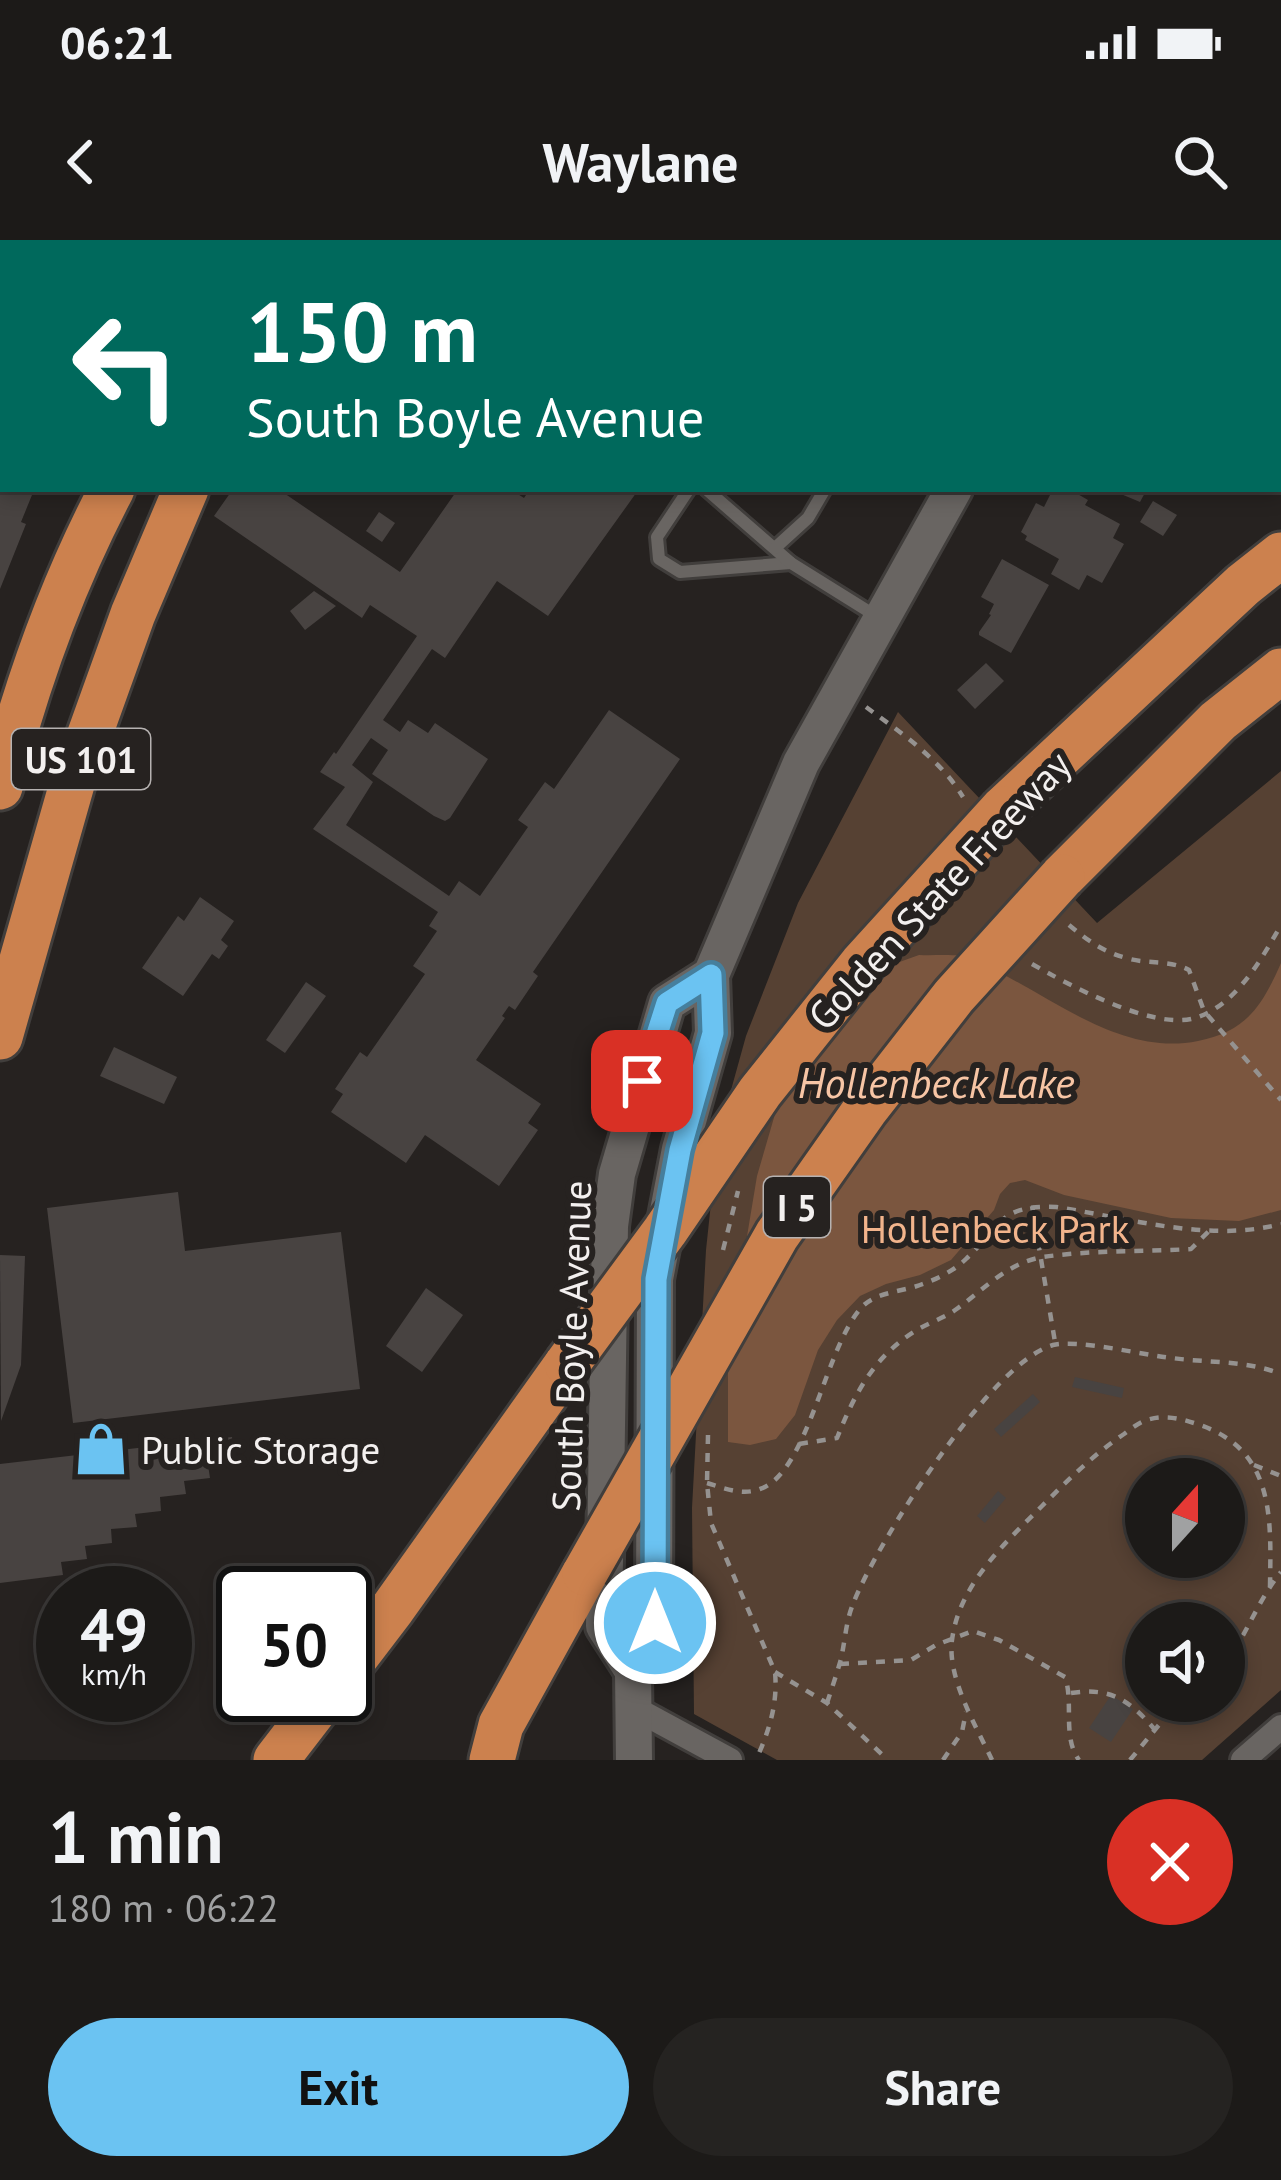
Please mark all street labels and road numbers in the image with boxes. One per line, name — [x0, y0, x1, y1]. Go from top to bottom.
road number: US 101 — [12, 729, 150, 789]
street label: Golden State Freeway — [796, 740, 1082, 1040]
road number: I 5 — [764, 1177, 830, 1237]
street label: South Boyle Avenue — [540, 1180, 602, 1512]

